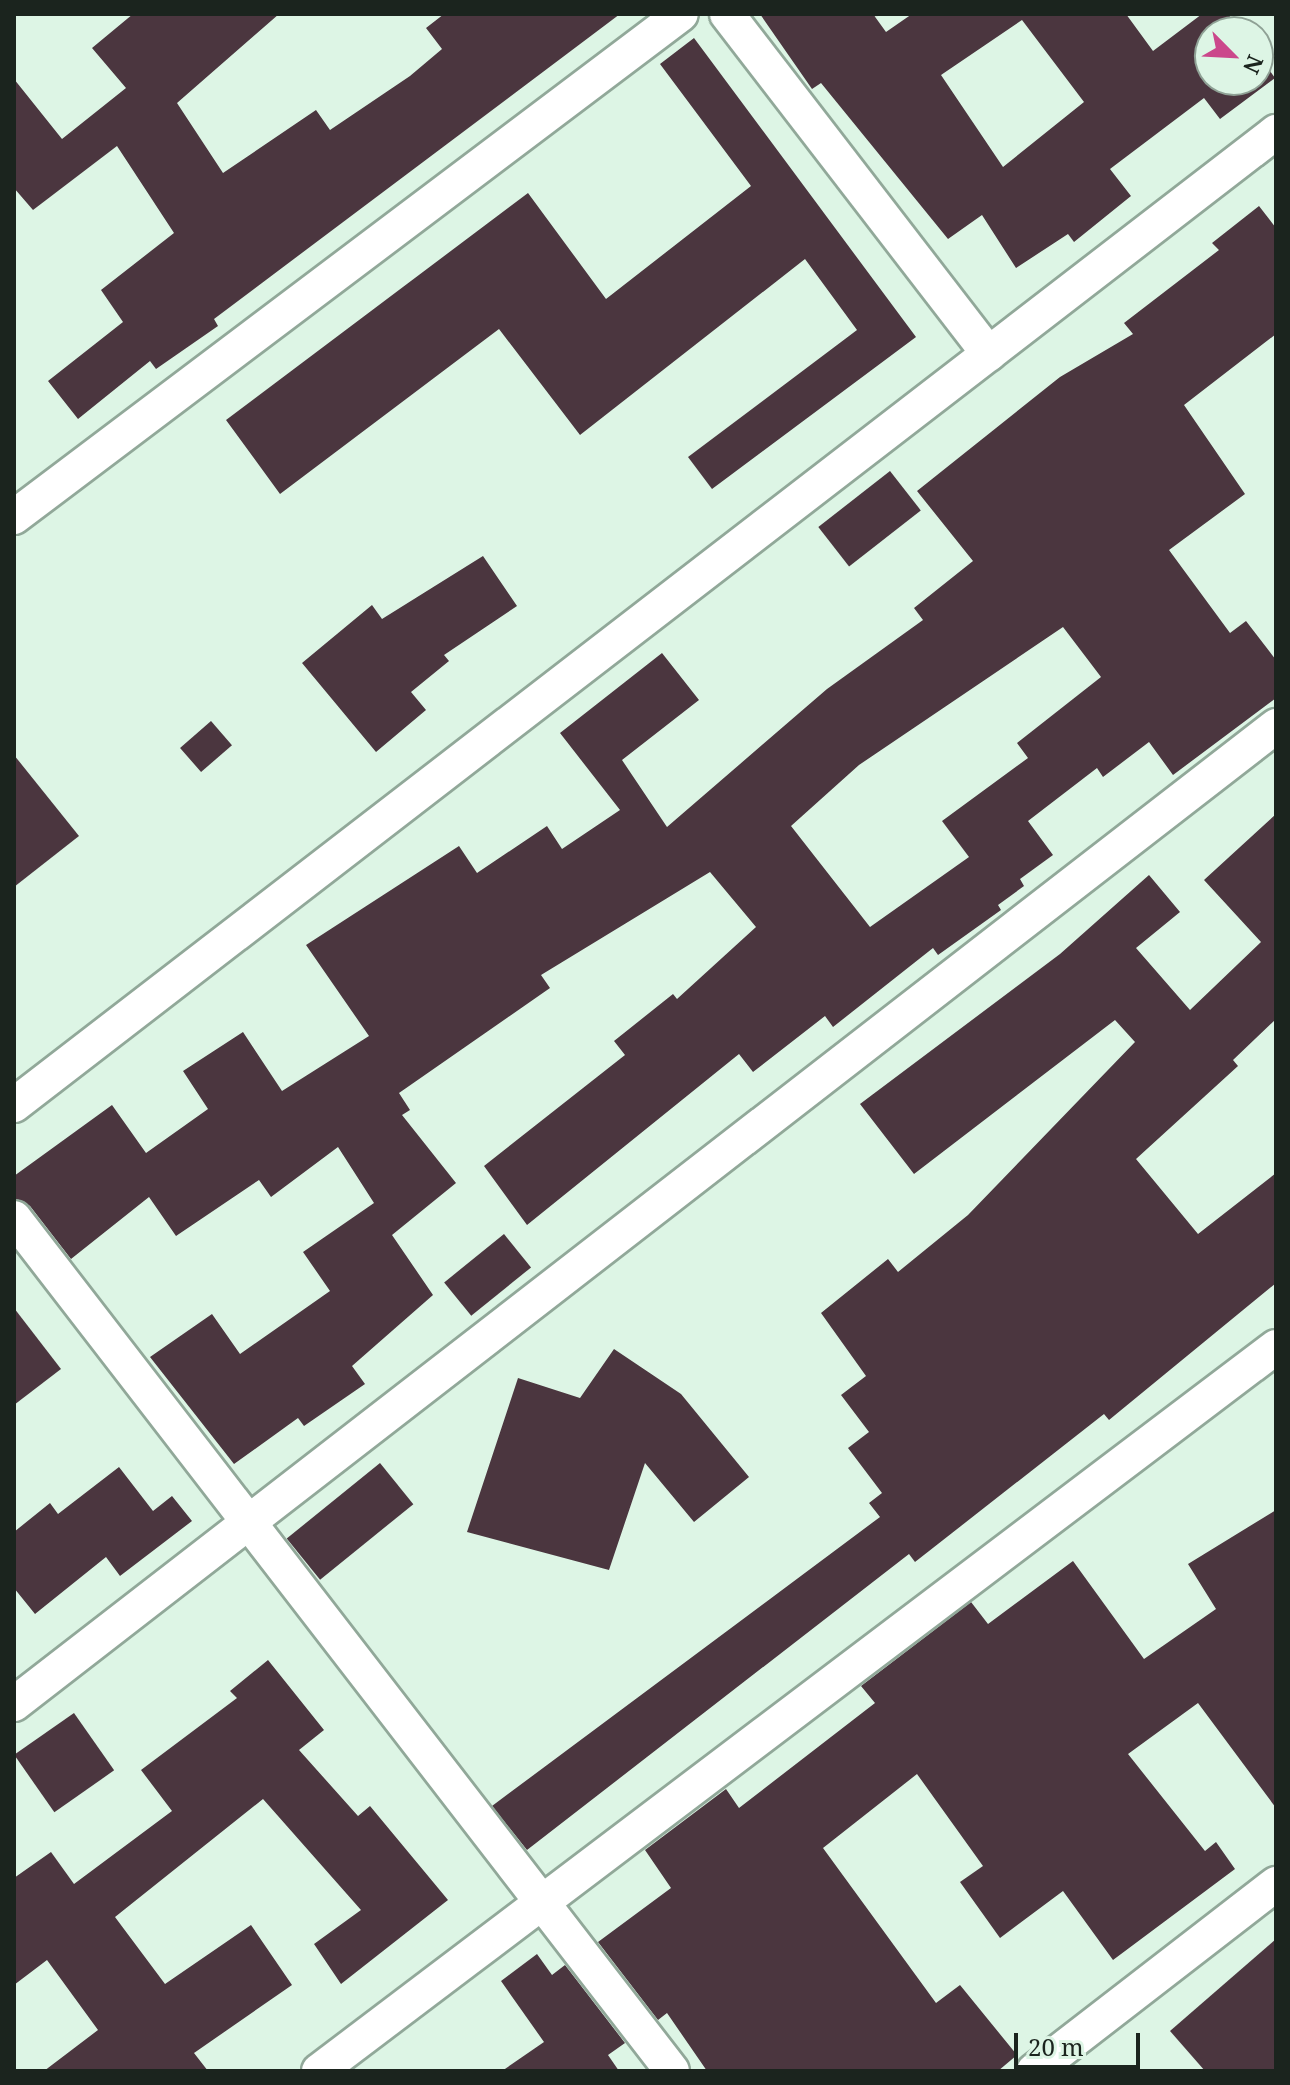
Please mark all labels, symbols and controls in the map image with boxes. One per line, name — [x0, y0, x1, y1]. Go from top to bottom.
north arrow — [1194, 16, 1274, 96]
text: N — [1237, 51, 1271, 79]
scale bar — [1018, 2017, 1144, 2067]
text: 20 m — [1028, 2030, 1084, 2063]

